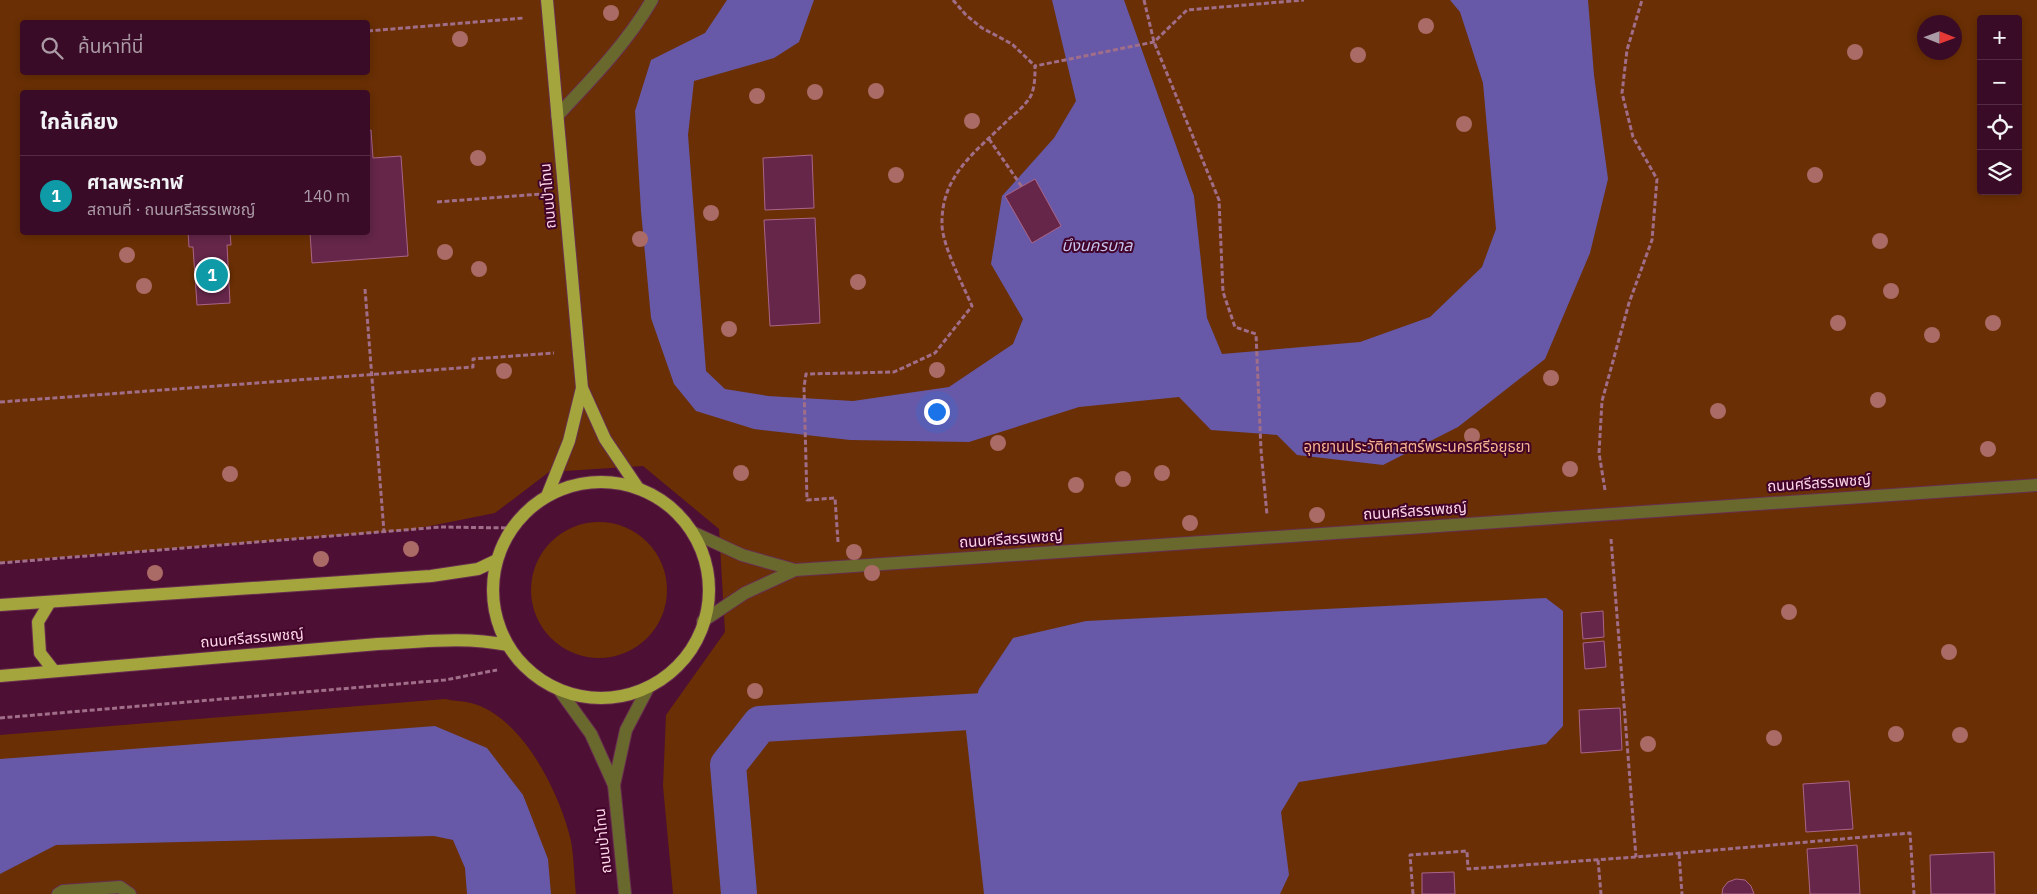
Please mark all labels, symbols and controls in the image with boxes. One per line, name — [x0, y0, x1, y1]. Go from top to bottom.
north arrow — [1917, 15, 1962, 60]
map controls — [1977, 15, 2022, 195]
button: + — [1977, 15, 2022, 60]
search box — [20, 20, 370, 75]
icon: search — [38, 34, 66, 62]
text: ค้นหาที่นี่ — [78, 34, 143, 58]
button: − — [1977, 60, 2022, 105]
button: locate — [1977, 105, 2022, 150]
text: ใกล้เคียง — [40, 107, 118, 135]
button: layers — [1977, 150, 2022, 195]
street label: ถนนป่าโทน — [535, 163, 560, 230]
text: ศาลพระกาฬ — [87, 170, 183, 194]
text: 1 — [51, 186, 61, 206]
text: 140 m — [303, 186, 350, 206]
text: สถานที่ · ถนนศรีสรรเพชญ์ — [87, 199, 255, 219]
water label: บึงนครบาล — [1062, 235, 1133, 255]
pin: 1 — [196, 256, 228, 294]
your location — [924, 399, 950, 425]
park label: อุทยานประวัติศาสตร์พระนครศรีอยุธยา — [1303, 437, 1531, 456]
street label: ถนนศรีสรรเพชญ์ — [1767, 469, 1871, 496]
street label: ถนนศรีสรรเพชญ์ — [1363, 497, 1467, 524]
street label: ถนนศรีสรรเพชญ์ — [959, 525, 1063, 552]
street label: ถนนศรีสรรเพชญ์ — [199, 624, 305, 651]
street label: ถนนป่าโทน — [590, 807, 615, 875]

